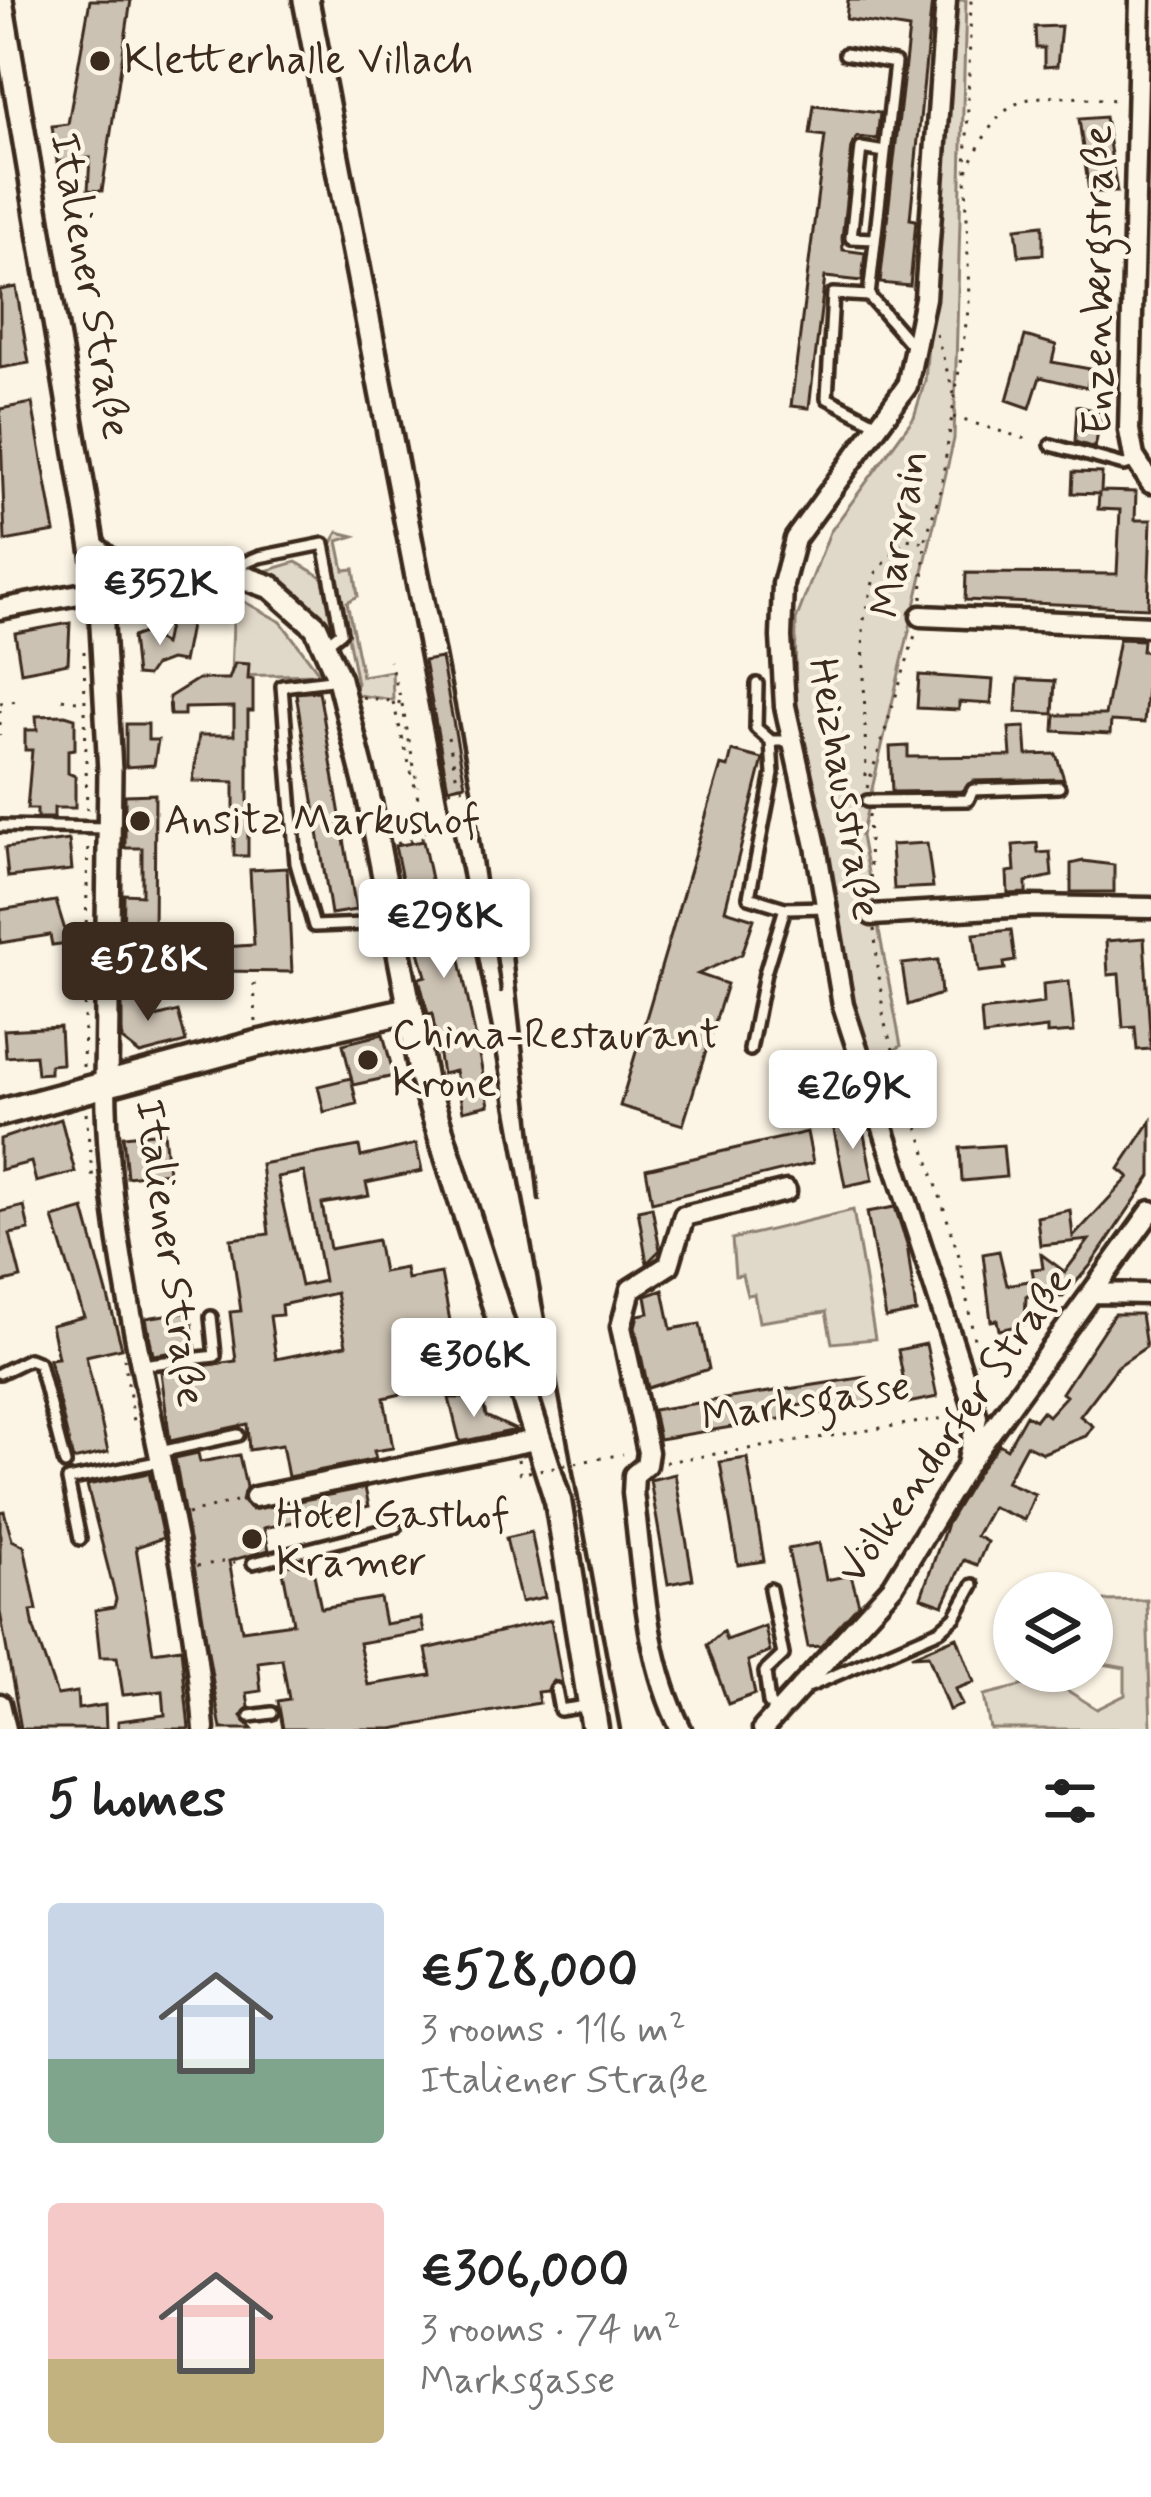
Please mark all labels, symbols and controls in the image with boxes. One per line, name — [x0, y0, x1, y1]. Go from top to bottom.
place label: Kletterhalle Villach — [124, 34, 473, 89]
marker: Kletterhalle Villach — [87, 48, 113, 74]
street label: Enzenbergstraße — [1072, 125, 1131, 435]
street label: Italiener Straße — [35, 128, 143, 444]
street label: Marxrain — [859, 446, 943, 622]
pin: €352K — [76, 546, 244, 648]
text: €352K — [103, 559, 217, 610]
street label: Heizhausstraße — [793, 654, 893, 924]
place label: Ansitz Markushof — [164, 794, 480, 849]
marker: Ansitz Markushof — [127, 808, 153, 834]
pin: €298K — [360, 879, 528, 981]
text: €298K — [386, 892, 502, 943]
pin: €528K — [64, 922, 232, 1024]
text: €528K — [89, 935, 207, 986]
place label: China-Restaurant Krone — [392, 1009, 720, 1112]
marker: China-Restaurant Krone — [355, 1047, 381, 1073]
pin: €269K — [769, 1050, 937, 1152]
text: €269K — [796, 1063, 910, 1114]
street label: Italiener Straße — [120, 1096, 218, 1410]
street label: Völkendorfer Straße — [826, 1257, 1086, 1595]
pin: €306K — [390, 1318, 558, 1420]
text: €306K — [418, 1331, 530, 1382]
street label: Marksgasse — [698, 1359, 915, 1451]
place label: Hotel Gasthof Kramer — [276, 1488, 510, 1591]
marker: Hotel Gasthof Kramer — [239, 1526, 265, 1552]
map controls — [993, 1572, 1113, 1692]
button: layers — [993, 1572, 1113, 1692]
text: 5 homes — [48, 1768, 226, 1834]
icon: filters — [1037, 1768, 1103, 1834]
text: €528,000 — [420, 1939, 638, 2005]
icon: home — [144, 1951, 288, 2095]
text: 3 rooms · 116 m² — [420, 2005, 686, 2056]
text: Italiener Straße — [420, 2056, 708, 2107]
text: €306,000 — [420, 2239, 629, 2305]
icon: home — [144, 2251, 288, 2395]
text: 3 rooms · 74 m² — [420, 2305, 681, 2356]
text: Marksgasse — [420, 2356, 615, 2407]

